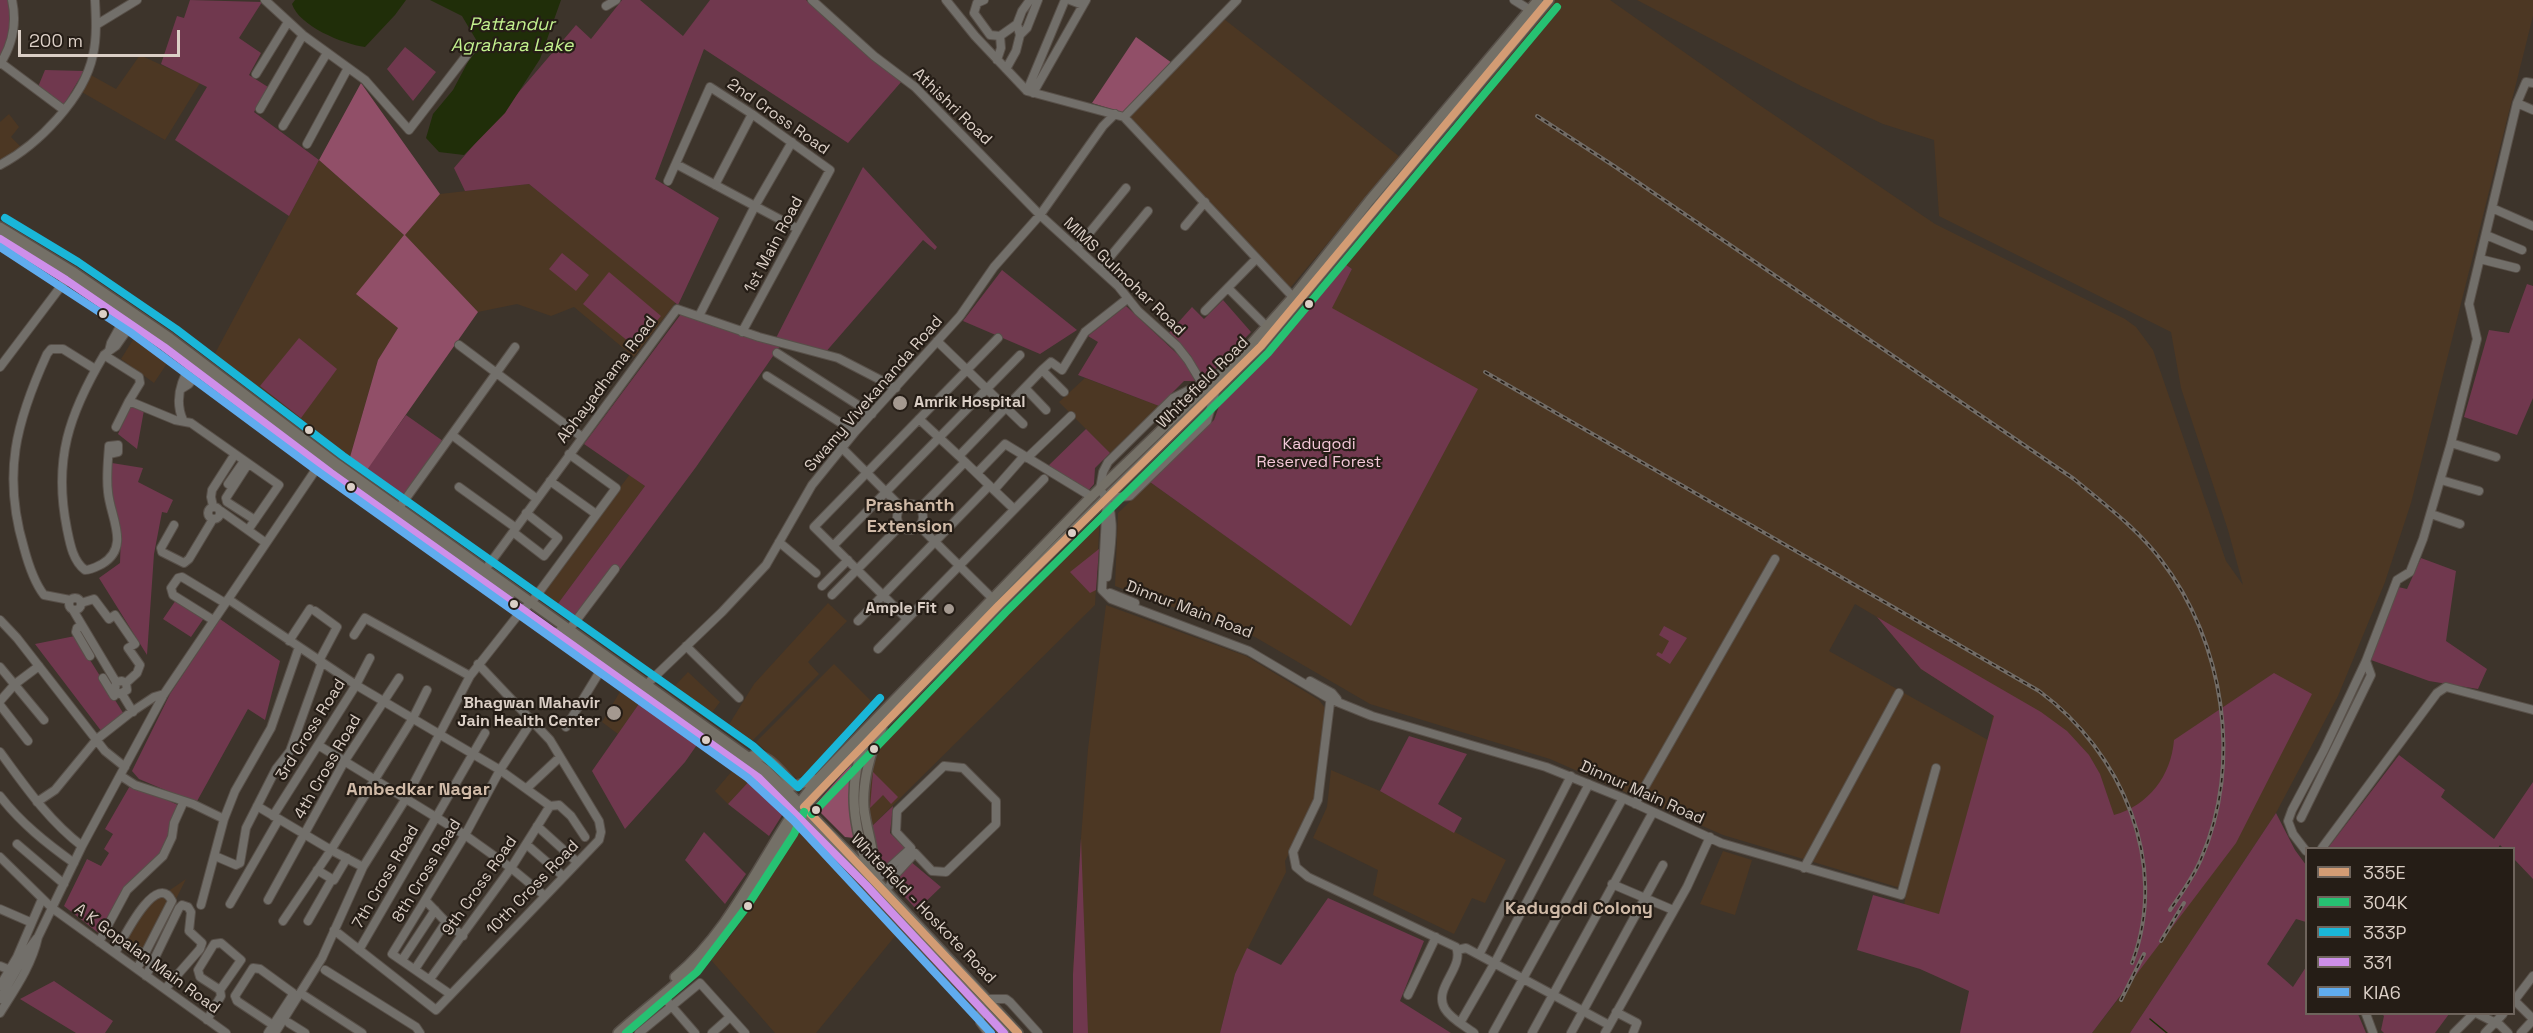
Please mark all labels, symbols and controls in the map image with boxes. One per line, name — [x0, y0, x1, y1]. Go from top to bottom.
water label: Pattandur Agrahara Lake — [451, 14, 573, 57]
scale bar — [21, 18, 183, 56]
text: 200 m — [29, 29, 83, 52]
street label: Athishri Road — [908, 65, 996, 149]
street label: 2nd Cross Road — [723, 75, 833, 159]
street label: 1st Main Road — [741, 193, 807, 297]
street label: MIMS Gulmohar Road — [1059, 214, 1189, 340]
unlabelled marker — [1303, 298, 1315, 310]
unlabelled marker — [97, 308, 109, 320]
street label: Swamy Vivekananda Road — [801, 312, 947, 476]
street label: Abhayadhama Road — [553, 313, 661, 447]
street label: Whitefield Road — [1153, 333, 1253, 433]
place label: Amrik Hospital — [914, 393, 1025, 413]
marker: Amrik Hospital — [891, 394, 909, 412]
unlabelled marker — [303, 424, 315, 436]
park label: Kadugodi Reserved Forest — [1257, 435, 1381, 473]
unlabelled marker — [345, 481, 357, 493]
district label: Prashanth Extension — [865, 495, 955, 538]
unlabelled marker — [1066, 527, 1078, 539]
street label: Dinnur Main Road — [1123, 577, 1255, 643]
unlabelled marker — [508, 598, 520, 610]
place label: Ample Fit — [865, 599, 937, 619]
marker: Ample Fit — [942, 602, 956, 616]
street label: 3rd Cross Road — [272, 676, 350, 784]
place label: Bhagwan Mahavir Jain Health Center — [457, 694, 600, 732]
marker: Bhagwan Mahavir Jain Health Center — [605, 704, 623, 722]
street label: 4th Cross Road — [290, 711, 366, 823]
unlabelled marker — [700, 734, 712, 746]
unlabelled marker — [868, 743, 880, 755]
street label: Dinnur Main Road — [1577, 757, 1707, 829]
district label: Ambedkar Nagar — [346, 779, 490, 801]
unlabelled marker — [810, 804, 822, 816]
street label: 8th Cross Road — [389, 816, 465, 926]
street label: 7th Cross Road — [349, 822, 423, 932]
street label: Whitefield - Hoskote Road — [847, 830, 999, 988]
street label: 9th Cross Road — [439, 832, 521, 940]
street label: 10th Cross Road — [483, 837, 583, 939]
legend — [2305, 847, 2515, 1015]
text: 335E — [2363, 861, 2406, 884]
text: 304K — [2363, 891, 2408, 914]
district label: Kadugodi Colony — [1505, 898, 1653, 920]
street label: A K Gopalan Main Road — [70, 900, 224, 1018]
unlabelled marker — [742, 900, 754, 912]
text: 333P — [2363, 921, 2406, 944]
text: 331 — [2363, 951, 2392, 974]
text: KIA6 — [2363, 981, 2401, 1004]

